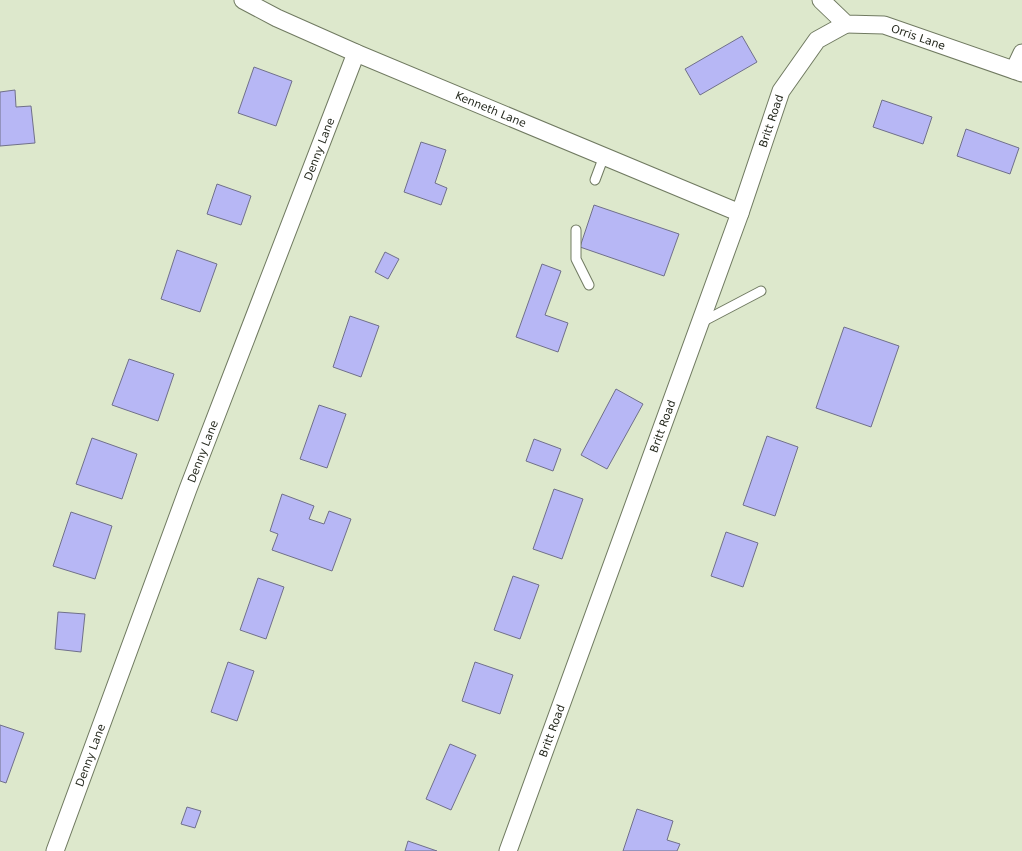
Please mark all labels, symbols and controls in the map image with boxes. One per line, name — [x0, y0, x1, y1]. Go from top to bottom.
street label: Orris Lane — [889, 22, 947, 53]
street label: Kenneth Lane — [453, 89, 528, 130]
street label: Britt Road — [757, 93, 786, 149]
street label: Denny Lane — [302, 116, 337, 182]
street label: Britt Road — [647, 398, 678, 454]
street label: Denny Lane — [185, 418, 221, 485]
street label: Britt Road — [537, 703, 568, 759]
street label: Denny Lane — [73, 722, 108, 789]

